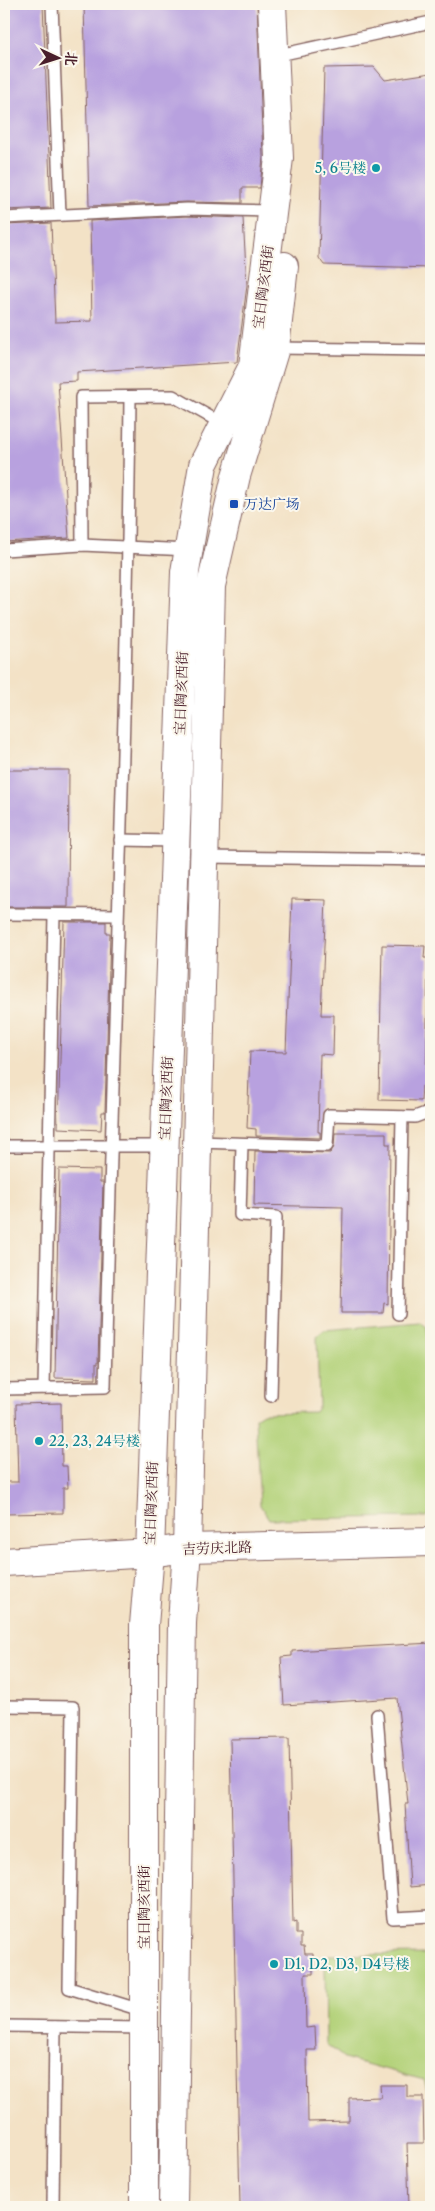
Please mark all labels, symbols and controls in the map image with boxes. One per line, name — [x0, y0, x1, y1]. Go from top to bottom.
north arrow — [32, 32, 82, 82]
text: 北 — [62, 51, 80, 67]
place label: 5, 6号楼 — [315, 159, 366, 177]
marker: 5, 6号楼 — [370, 162, 382, 174]
street label: 宝日陶亥西街 — [249, 244, 277, 330]
place label: 万达广场 — [244, 495, 300, 513]
marker: 万达广场 — [228, 498, 240, 510]
street label: 宝日陶亥西街 — [171, 651, 191, 735]
street label: 宝日陶亥西街 — [156, 1056, 176, 1140]
place label: 22, 23, 24号楼 — [49, 1432, 140, 1450]
marker: 22, 23, 24号楼 — [33, 1435, 45, 1447]
street label: 宝日陶亥西街 — [141, 1461, 161, 1545]
street label: 吉劳庆北路 — [182, 1538, 252, 1558]
street label: 宝日陶亥西街 — [135, 1865, 153, 1949]
place label: D1, D2, D3, D4号楼 — [284, 1955, 409, 1973]
marker: D1, D2, D3, D4号楼 — [268, 1958, 280, 1970]

